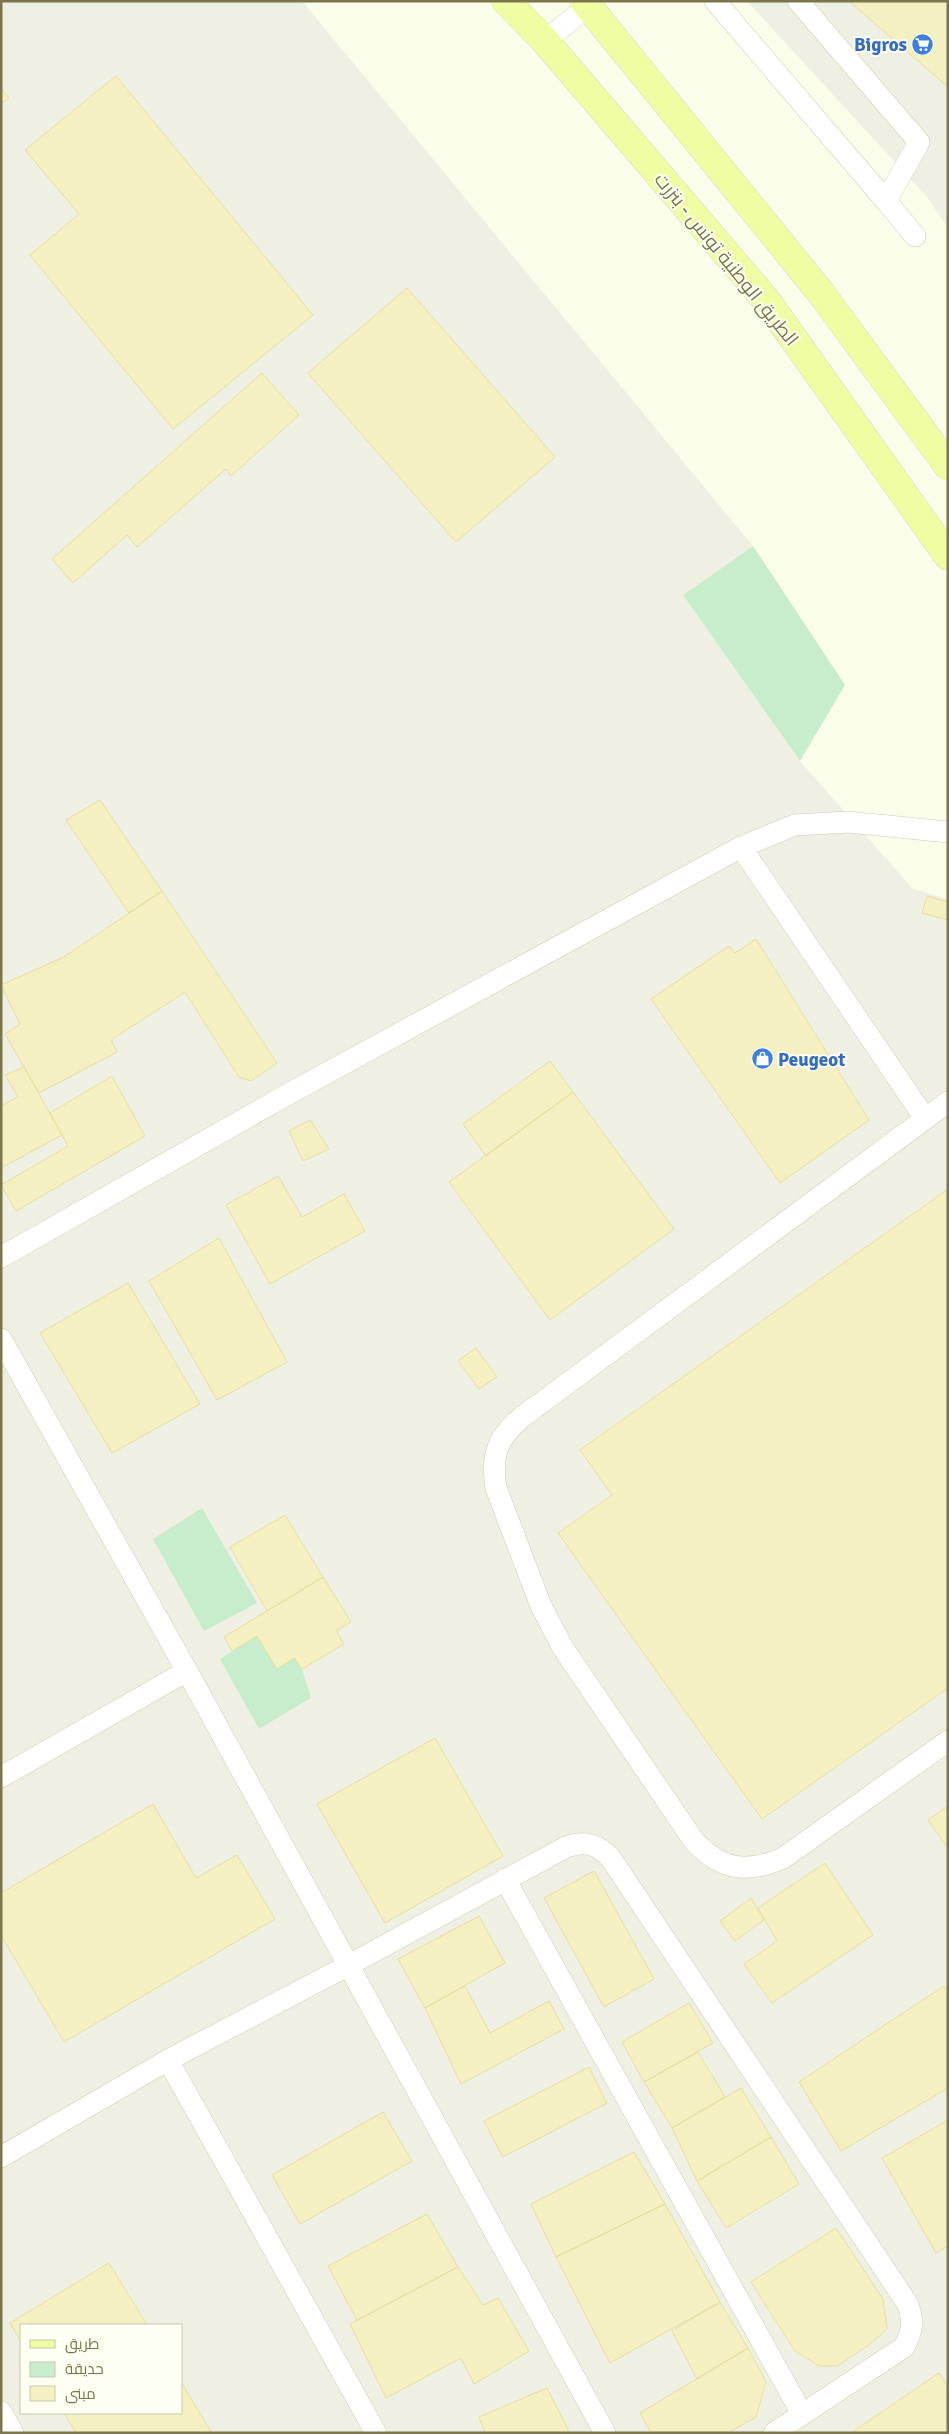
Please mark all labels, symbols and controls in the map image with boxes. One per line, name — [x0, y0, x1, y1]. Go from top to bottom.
supermarket icon: Bigros — [911, 32, 935, 56]
place label: Bigros — [854, 33, 907, 57]
street label: الطريق الوطنية تونس - بنزرت — [649, 168, 804, 351]
shop icon: Peugeot — [750, 1047, 774, 1071]
place label: Peugeot — [778, 1048, 845, 1072]
legend — [20, 2324, 182, 2414]
text: طريق — [65, 2335, 99, 2354]
text: حديقة — [65, 2360, 104, 2378]
text: مبنى — [65, 2385, 96, 2404]

